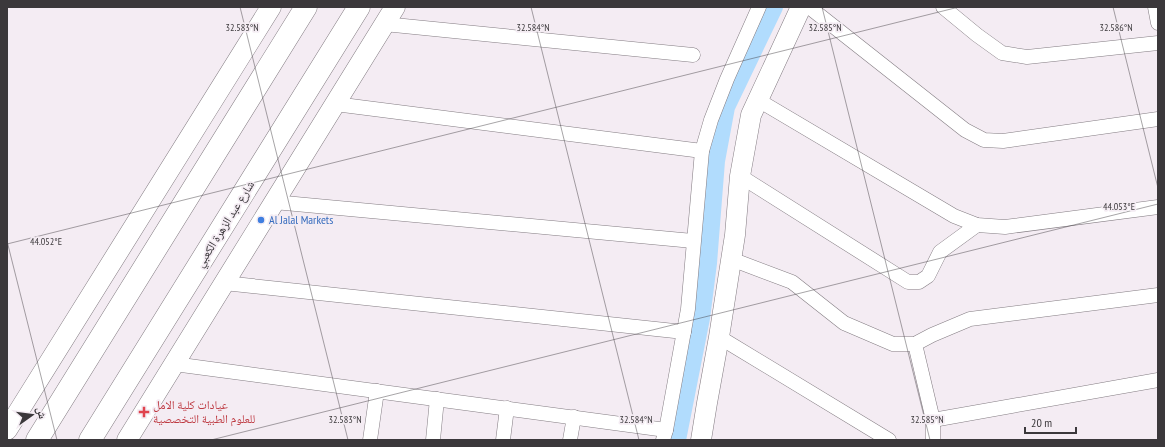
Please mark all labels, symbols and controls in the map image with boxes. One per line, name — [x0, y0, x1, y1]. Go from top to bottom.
text: 32.583°N — [225, 21, 259, 34]
text: 32.584°N — [516, 21, 550, 34]
text: 32.585°N — [808, 21, 842, 34]
text: 32.586°N — [1099, 21, 1133, 34]
street label: شارع عبد الزهرة الكعبي — [192, 178, 260, 271]
text: 44.053°E — [1103, 200, 1135, 213]
place label: Al Jalal Markets — [269, 212, 333, 227]
marker: Al Jalal Markets — [256, 215, 266, 225]
text: 44.052°E — [30, 235, 62, 248]
north arrow — [12, 395, 52, 435]
place label: عيادات كلية الامل للعلوم الطبية التخصصية — [153, 397, 255, 427]
text: ش — [33, 405, 50, 420]
marker: عيادات كلية الامل للعلوم الطبية التخصصية — [138, 406, 150, 418]
scale bar — [1025, 409, 1076, 435]
text: 32.583°N — [328, 413, 362, 426]
text: 32.584°N — [619, 413, 653, 426]
text: 32.585°N — [910, 413, 944, 426]
text: 20 m — [1031, 415, 1052, 430]

